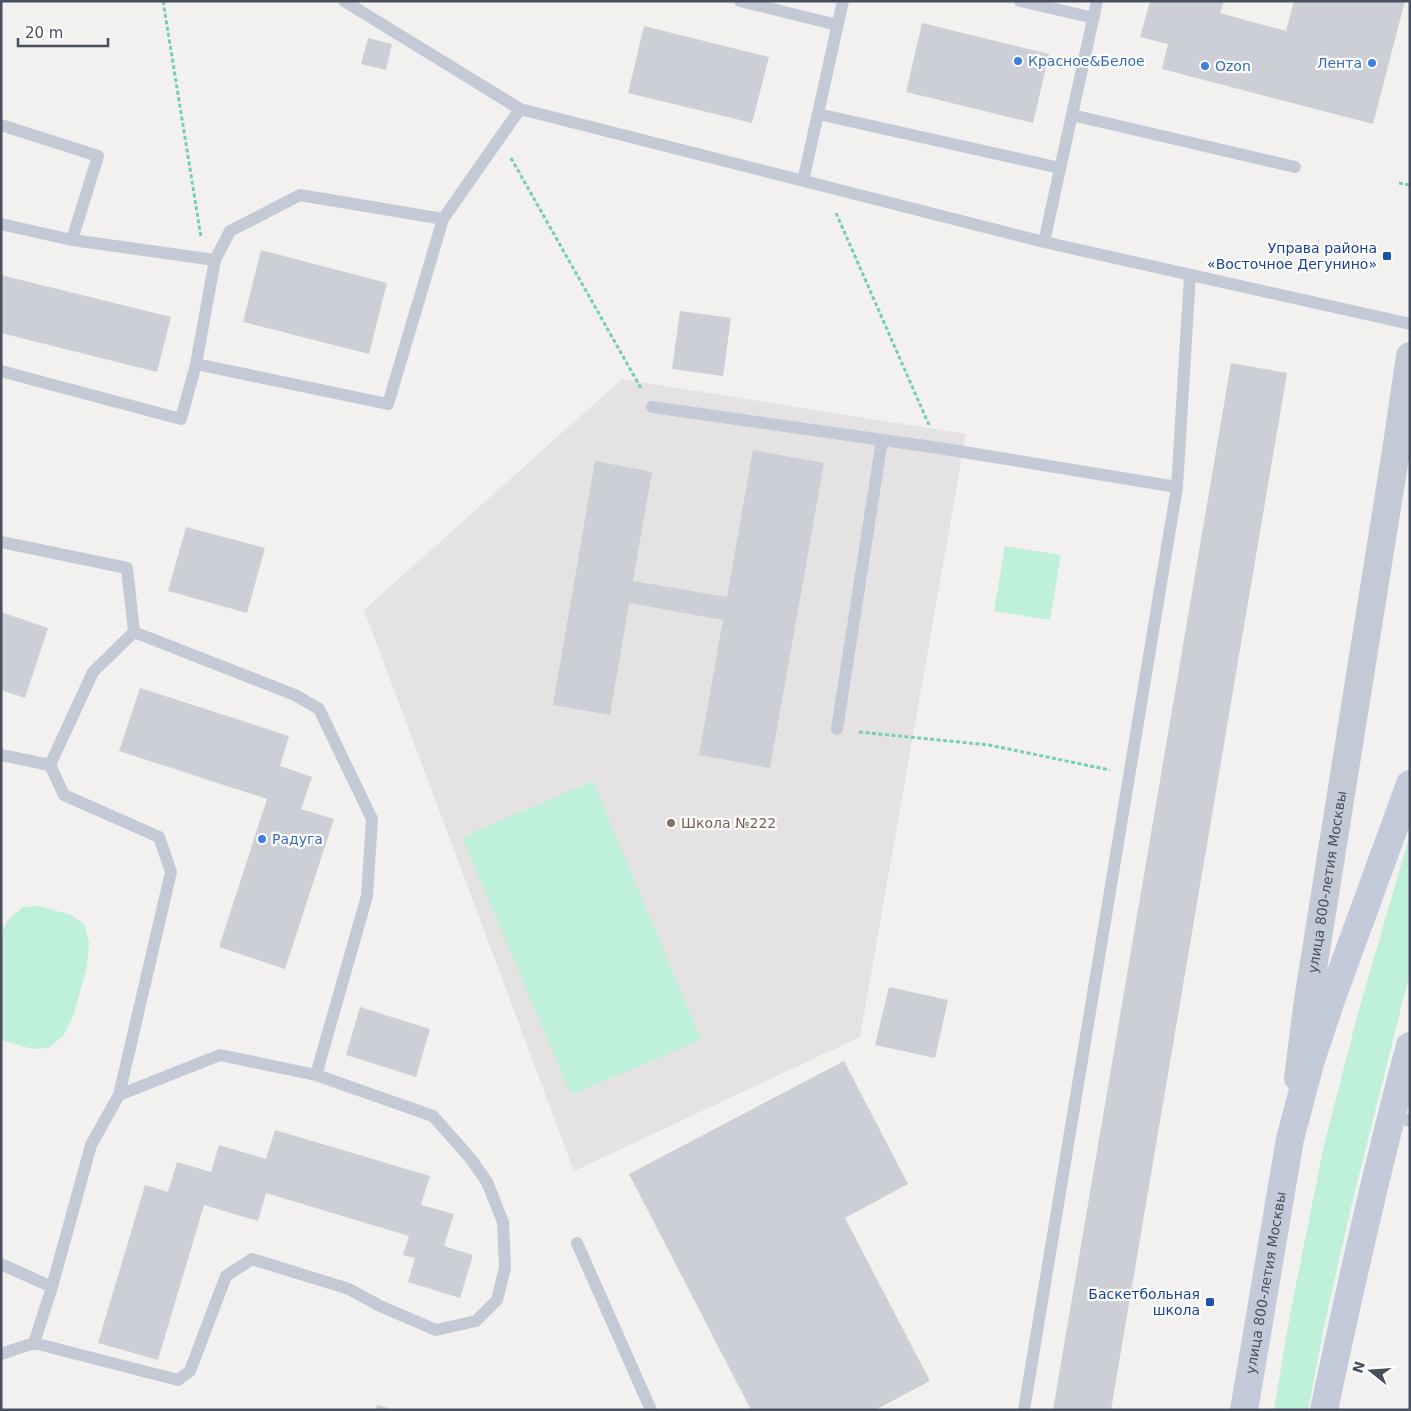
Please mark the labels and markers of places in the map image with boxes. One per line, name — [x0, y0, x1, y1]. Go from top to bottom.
place label: Красное&Белое — [1028, 53, 1145, 69]
marker: Красное&Белое — [1012, 55, 1024, 67]
place label: Лента — [1317, 55, 1362, 71]
marker: Лента — [1366, 57, 1378, 69]
place label: Ozon — [1215, 58, 1251, 74]
marker: Ozon — [1199, 60, 1211, 72]
place label: Управа района «Восточное Дегунино» — [1207, 240, 1377, 272]
marker: Управа района «Восточное Дегунино» — [1381, 250, 1393, 262]
place label: Школа №222 — [681, 815, 776, 831]
marker: Школа №222 — [665, 817, 677, 829]
place label: Радуга — [272, 831, 323, 847]
marker: Радуга — [256, 833, 268, 845]
place label: Баскетбольная школа — [1088, 1286, 1200, 1318]
marker: Баскетбольная школа — [1204, 1296, 1216, 1308]

